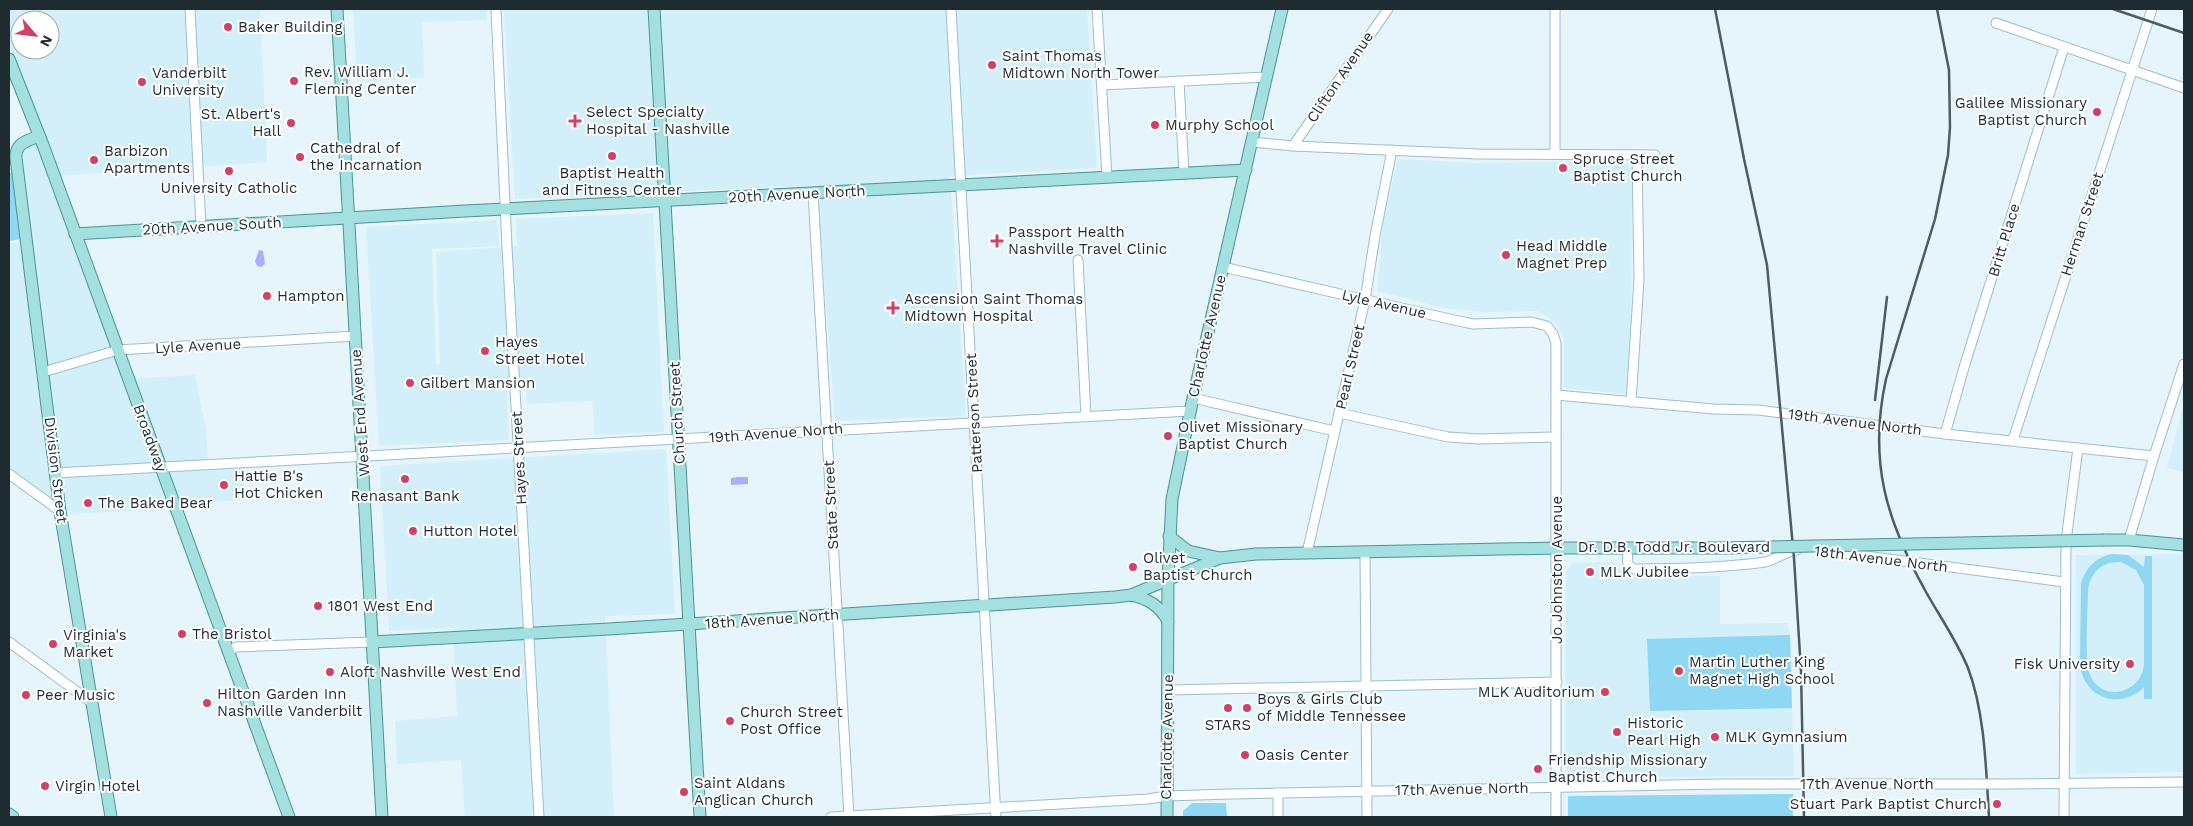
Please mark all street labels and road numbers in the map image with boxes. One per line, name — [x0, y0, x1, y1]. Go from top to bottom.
street label: Clifton Avenue — [1303, 28, 1377, 126]
street label: Herman Street — [2057, 169, 2107, 278]
street label: 20th Avenue North — [728, 181, 866, 207]
street label: Britt Place — [1984, 201, 2024, 279]
street label: 20th Avenue South — [142, 213, 282, 239]
street label: Charlotte Avenue — [1184, 273, 1230, 399]
street label: Lyle Avenue — [1340, 286, 1428, 322]
street label: Pearl Street — [1331, 322, 1369, 411]
street label: Lyle Avenue — [154, 335, 242, 357]
street label: West End Avenue — [347, 349, 373, 477]
street label: Patterson Street — [962, 352, 986, 473]
street label: Church Street — [665, 361, 689, 465]
street label: Broadway — [129, 402, 171, 475]
street label: 19th Avenue North — [1787, 405, 1923, 439]
street label: Hayes Street — [508, 410, 530, 505]
street label: Division Street — [41, 416, 72, 525]
street label: 19th Avenue North — [708, 419, 844, 447]
street label: State Street — [820, 459, 842, 550]
street label: Jo Johnston Avenue — [1548, 496, 1566, 644]
street label: Dr. D.B. Todd Jr. Boulevard — [1578, 538, 1770, 556]
street label: 18th Avenue North — [1813, 542, 1949, 576]
street label: 18th Avenue North — [704, 605, 840, 633]
street label: Charlotte Avenue — [1157, 674, 1177, 800]
street label: 17th Avenue North — [1800, 775, 1934, 793]
street label: 17th Avenue North — [1395, 779, 1529, 799]

